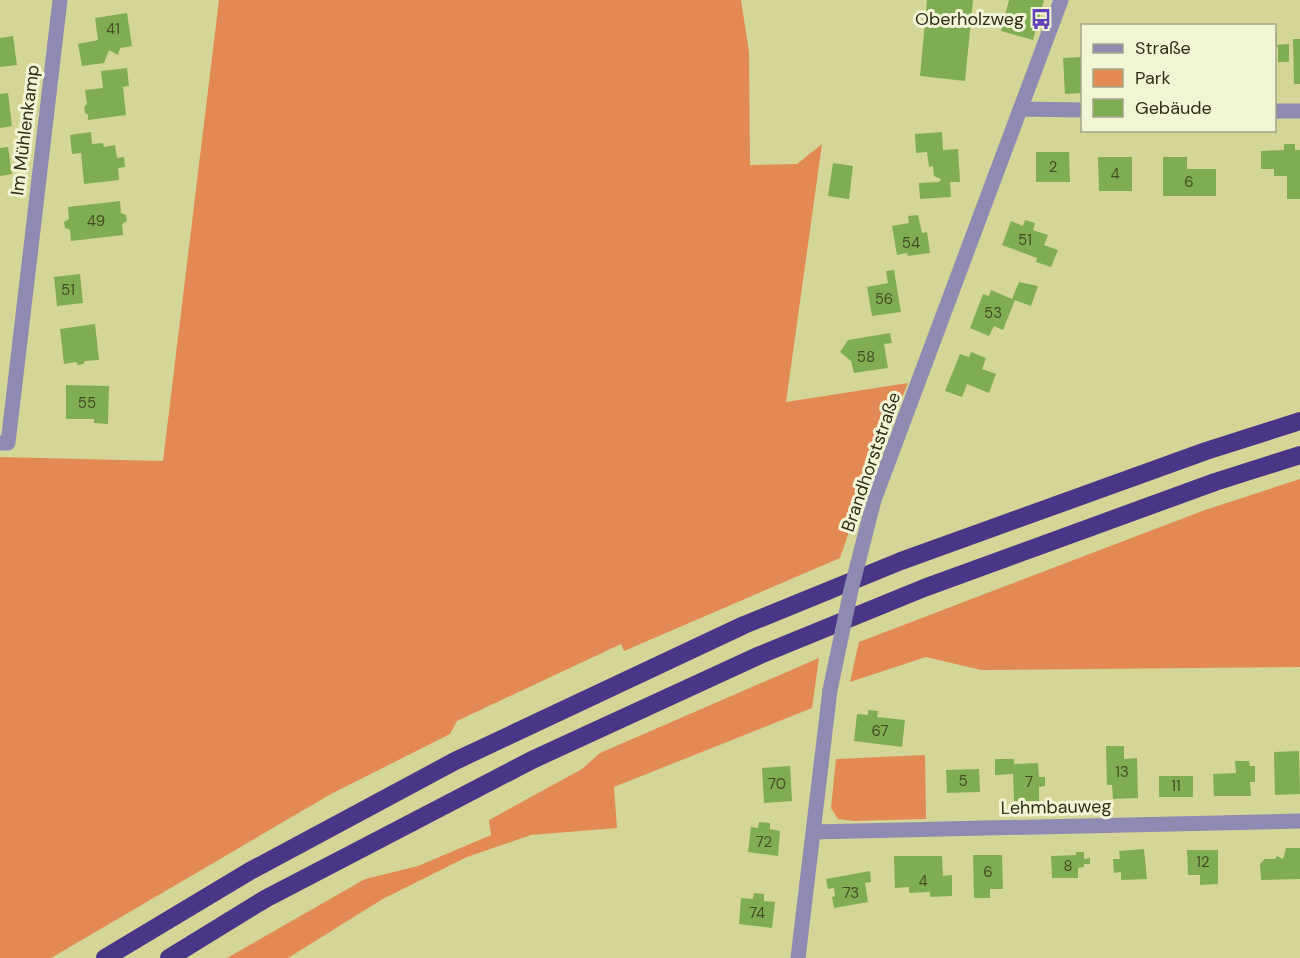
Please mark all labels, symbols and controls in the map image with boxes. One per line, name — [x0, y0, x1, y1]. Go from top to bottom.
place label: Oberholzweg — [915, 7, 1024, 31]
bus stop icon: Oberholzweg — [1029, 7, 1053, 31]
house number: 41 — [106, 19, 120, 39]
legend — [1081, 24, 1276, 132]
text: Straße — [1135, 36, 1191, 60]
street label: Im Mühlenkamp — [5, 63, 45, 197]
text: Park — [1135, 66, 1171, 90]
text: Gebäude — [1135, 96, 1212, 120]
house number: 2 — [1049, 157, 1057, 177]
house number: 4 — [1110, 164, 1120, 184]
house number: 6 — [1184, 172, 1194, 192]
house number: 49 — [87, 211, 105, 231]
house number: 51 — [1018, 230, 1032, 250]
house number: 54 — [902, 233, 920, 253]
house number: 51 — [61, 280, 75, 300]
house number: 56 — [875, 289, 893, 309]
house number: 53 — [984, 303, 1002, 323]
house number: 58 — [857, 347, 875, 367]
street label: Brandhorststraße — [836, 389, 906, 535]
house number: 55 — [78, 393, 96, 413]
house number: 67 — [871, 721, 889, 741]
house number: 13 — [1115, 762, 1129, 782]
house number: 5 — [958, 771, 968, 791]
house number: 7 — [1025, 772, 1033, 792]
house number: 70 — [768, 774, 786, 794]
house number: 11 — [1171, 776, 1181, 796]
street label: Lehmbauweg — [1000, 794, 1112, 820]
house number: 72 — [756, 832, 772, 852]
house number: 12 — [1196, 852, 1210, 872]
house number: 8 — [1063, 856, 1073, 876]
house number: 6 — [983, 862, 993, 882]
house number: 4 — [918, 871, 928, 891]
house number: 73 — [843, 883, 859, 903]
house number: 74 — [749, 903, 765, 923]

